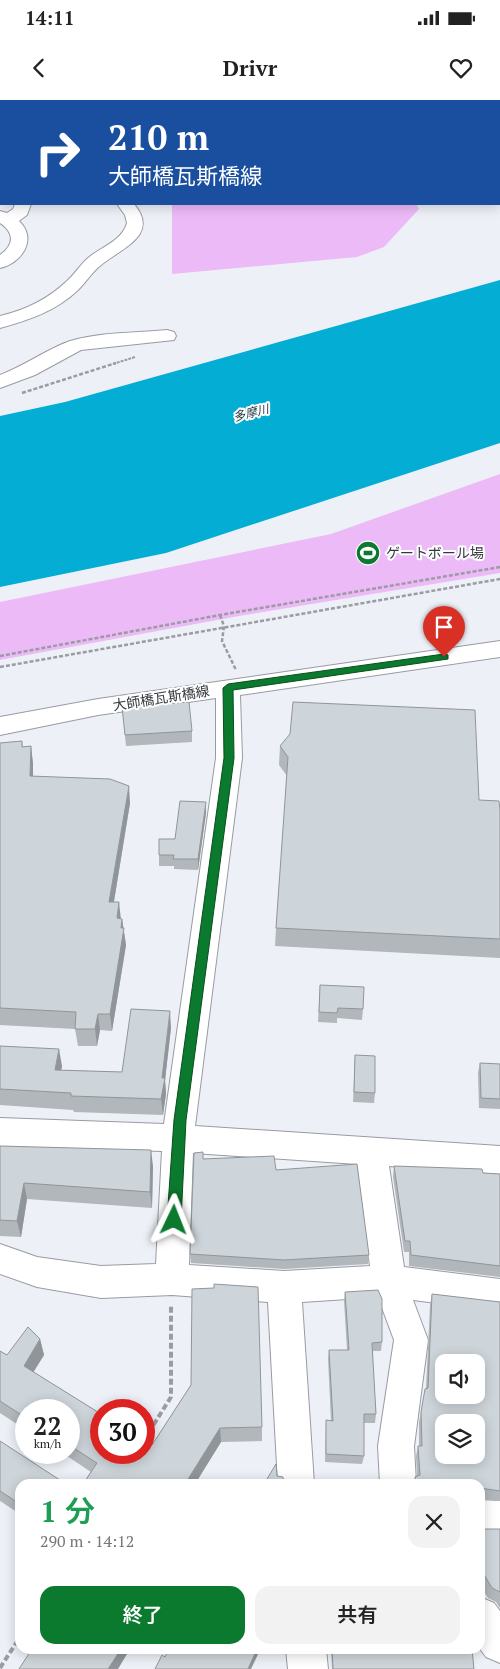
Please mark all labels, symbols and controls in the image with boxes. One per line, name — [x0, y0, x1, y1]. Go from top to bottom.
text: 14:11 — [25, 5, 74, 30]
text: Drivr — [223, 53, 277, 82]
icon: back — [25, 54, 53, 82]
icon: heart — [447, 54, 475, 82]
text: 210 m — [108, 114, 209, 160]
icon: right — [25, 120, 90, 185]
text: 大師橋瓦斯橋線 — [108, 161, 262, 190]
water label: 多摩川 — [232, 400, 272, 424]
sports icon: ゲートボール場 — [355, 540, 381, 566]
place label: ゲートボール場 — [386, 543, 484, 562]
pin — [423, 606, 465, 657]
icon: arrive — [430, 613, 458, 641]
street label: 大師橋瓦斯橋線 — [111, 680, 211, 715]
position arrow — [147, 1193, 199, 1245]
map controls — [435, 1354, 485, 1464]
button: sound — [435, 1354, 485, 1404]
speed limit sign: 30 — [90, 1399, 155, 1464]
text: 22 — [33, 1409, 62, 1442]
button: layers — [435, 1414, 485, 1464]
text: km/h — [34, 1436, 61, 1451]
text: 1 分 — [40, 1491, 95, 1531]
button: close — [408, 1496, 460, 1548]
text: 290 m · 14:12 — [40, 1530, 134, 1552]
button: 終了 — [40, 1586, 245, 1644]
button: 共有 — [255, 1586, 460, 1644]

